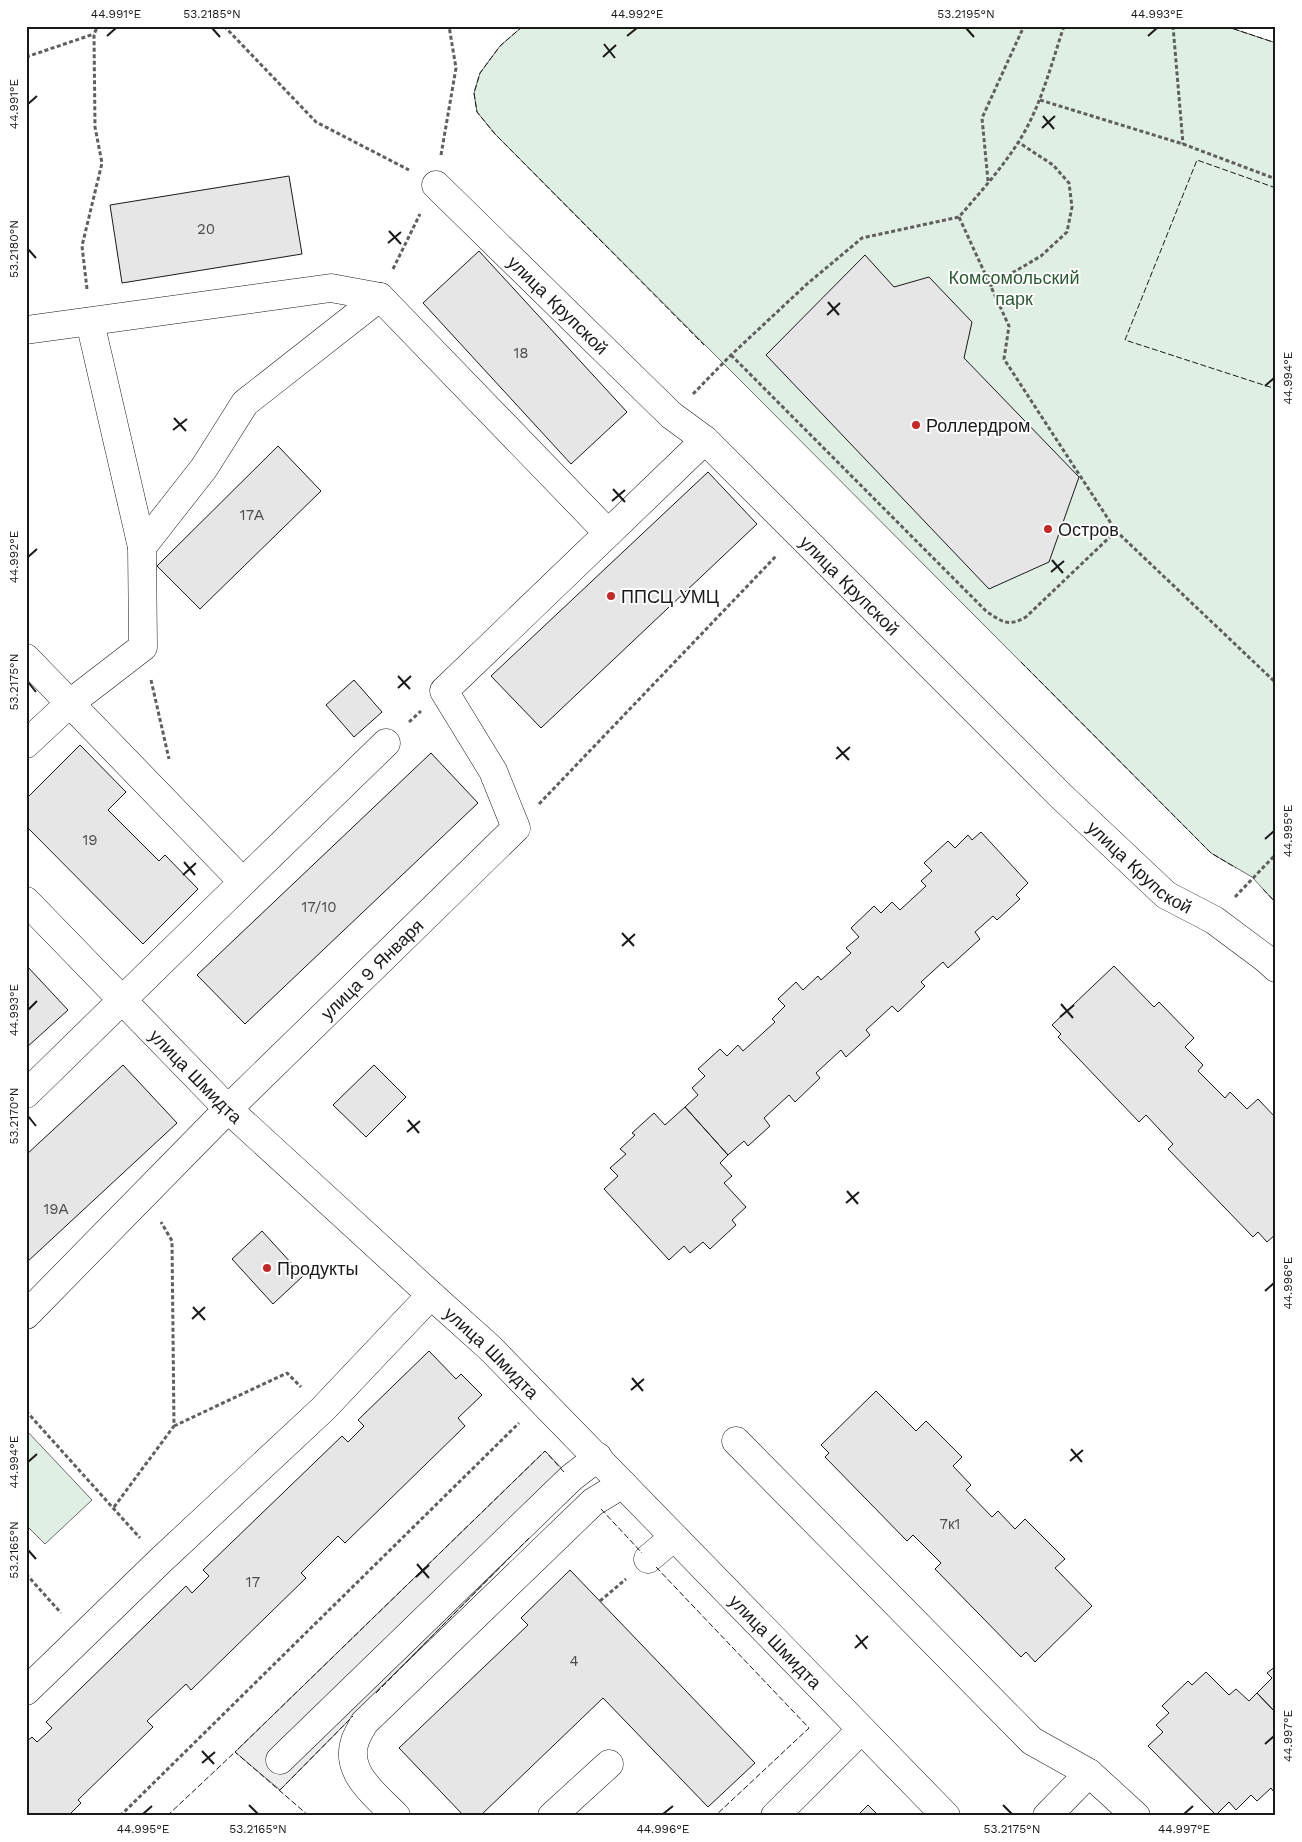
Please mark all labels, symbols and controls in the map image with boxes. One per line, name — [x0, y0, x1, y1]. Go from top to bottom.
text: 44.991°E — [91, 7, 142, 21]
text: 53.2185°N — [183, 7, 241, 21]
text: 44.992°E — [611, 7, 664, 21]
text: 53.2195°N — [937, 7, 995, 21]
text: 44.993°E — [1131, 7, 1184, 21]
text: 44.991°E — [7, 78, 21, 129]
text: 53.2180°N — [7, 220, 21, 278]
house number: 20 — [197, 220, 215, 238]
street label: улица Крупской — [504, 251, 613, 358]
park label: Комсомольский парк — [949, 267, 1079, 309]
house number: 18 — [513, 344, 529, 362]
text: 44.994°E — [1281, 351, 1295, 405]
place label: Роллердром — [926, 415, 1030, 436]
marker: Роллердром — [910, 419, 922, 431]
house number: 17А — [240, 506, 264, 524]
place label: Остров — [1058, 519, 1119, 540]
marker: Остров — [1042, 523, 1054, 535]
text: 44.992°E — [7, 530, 21, 583]
street label: улица Крупской — [796, 531, 904, 639]
place label: ППСЦ УМЦ — [621, 586, 719, 607]
marker: ППСЦ УМЦ — [605, 590, 617, 602]
text: 53.2175°N — [7, 654, 21, 710]
text: 44.995°E — [1281, 804, 1295, 857]
street label: улица Крупской — [1083, 816, 1196, 917]
house number: 19 — [82, 831, 98, 849]
house number: 17/10 — [301, 898, 337, 916]
street label: улица 9 Января — [316, 914, 427, 1024]
text: 44.993°E — [7, 983, 21, 1036]
street label: улица Шмидта — [146, 1025, 247, 1128]
text: 53.2170°N — [7, 1087, 21, 1145]
house number: 19А — [43, 1200, 69, 1218]
text: 44.996°E — [1281, 1256, 1295, 1310]
place label: Продукты — [277, 1258, 358, 1279]
marker: Продукты — [261, 1262, 273, 1274]
street label: улица Шмидта — [440, 1302, 544, 1403]
text: 44.994°E — [7, 1435, 21, 1489]
house number: 7к1 — [940, 1515, 960, 1533]
text: 53.2165°N — [7, 1521, 21, 1579]
house number: 17 — [246, 1573, 260, 1591]
street label: улица Шмидта — [725, 1590, 827, 1693]
house number: 4 — [569, 1652, 579, 1670]
text: 44.997°E — [1281, 1710, 1295, 1762]
text: 44.995°E — [117, 1822, 170, 1836]
text: 53.2165°N — [229, 1822, 287, 1836]
text: 44.996°E — [636, 1822, 690, 1836]
text: 53.2175°N — [984, 1822, 1040, 1836]
text: 44.997°E — [1158, 1822, 1210, 1836]

